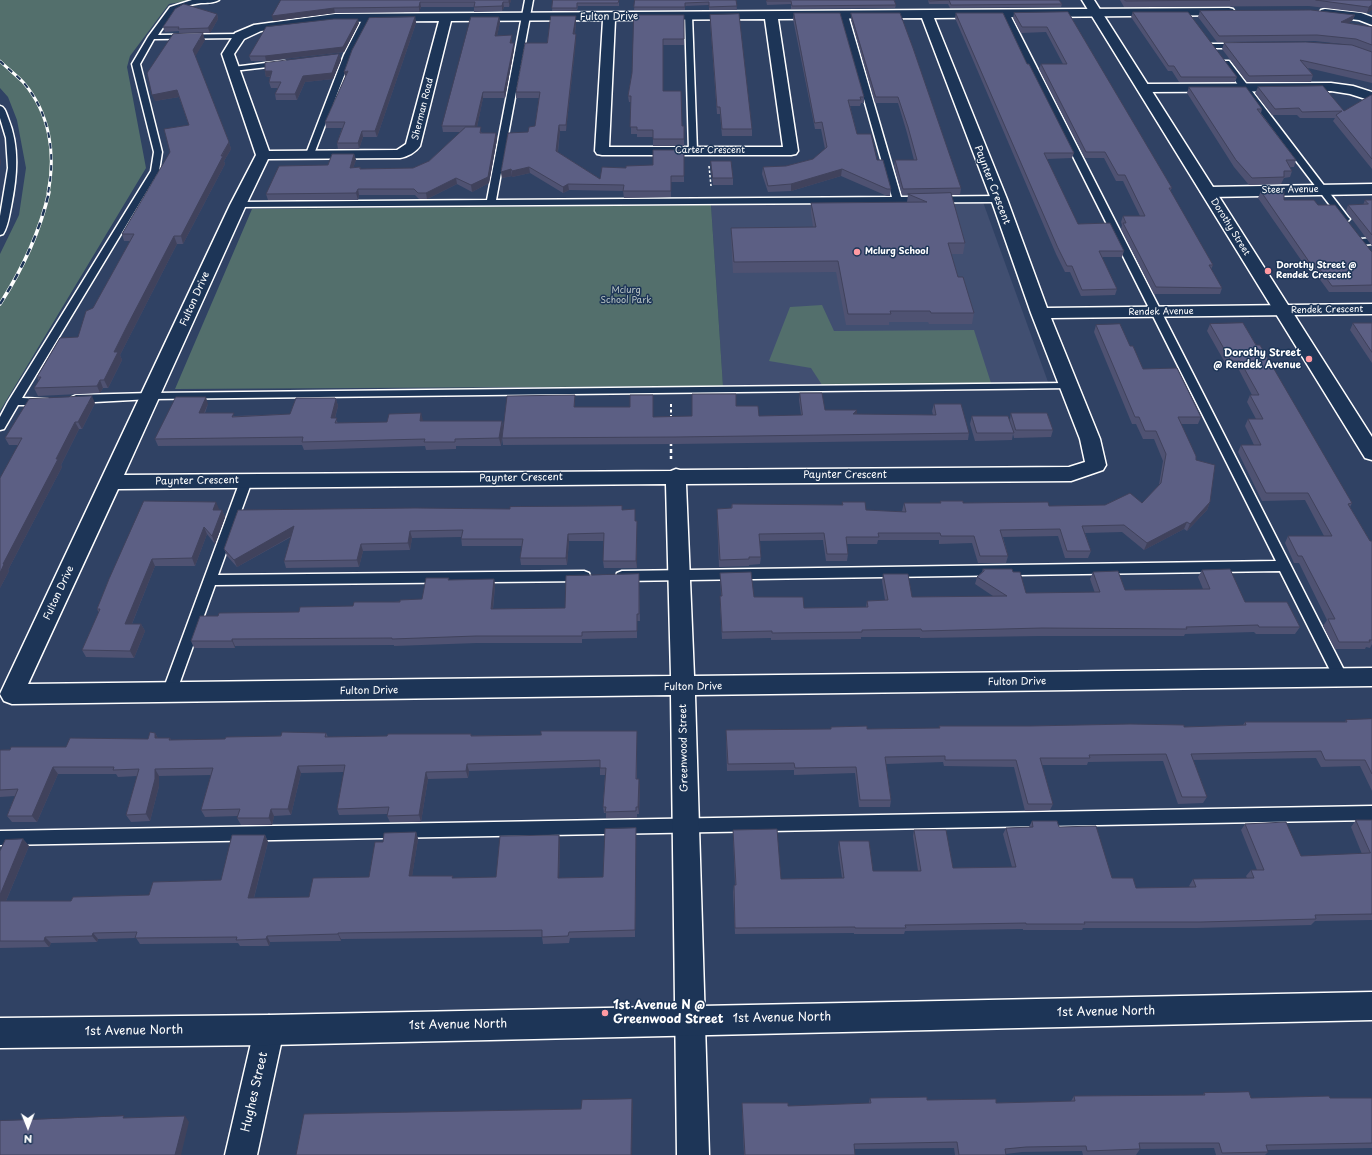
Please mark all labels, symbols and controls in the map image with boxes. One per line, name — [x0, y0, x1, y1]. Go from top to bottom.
street label: Fulton Drive — [580, 10, 638, 24]
street label: Sherman Road — [410, 77, 436, 141]
street label: Paynter Crescent — [971, 144, 1013, 226]
street label: Carter Crescent — [675, 146, 745, 156]
street label: Steer Avenue — [1261, 184, 1319, 196]
street label: Dorothy Street — [1208, 196, 1252, 258]
marker: Mclurg School — [852, 247, 862, 257]
place label: Mclurg School — [865, 247, 928, 257]
place label: Dorothy Street @ Rendek Crescent — [1276, 261, 1356, 282]
marker: Dorothy Street @ Rendek Crescent — [1263, 266, 1273, 276]
street label: Fulton Drive — [178, 270, 212, 328]
park label: Mclurg School Park — [600, 286, 652, 307]
street label: Rendek Crescent — [1291, 304, 1363, 316]
street label: Rendek Avenue — [1128, 306, 1194, 318]
place label: Dorothy Street @ Rendek Avenue — [1214, 347, 1301, 370]
marker: Dorothy Street @ Rendek Avenue — [1304, 354, 1314, 364]
street label: Paynter Crescent — [803, 469, 887, 481]
street label: Paynter Crescent — [479, 471, 563, 485]
street label: Paynter Crescent — [155, 474, 239, 488]
street label: Fulton Drive — [41, 564, 77, 622]
street label: Fulton Drive — [988, 675, 1046, 689]
street label: Fulton Drive — [664, 680, 722, 694]
street label: Fulton Drive — [340, 684, 398, 698]
street label: Greenwood Street — [677, 704, 691, 792]
place label: 1st Avenue N @ Greenwood Street — [613, 999, 723, 1027]
street label: 1st Avenue North — [1057, 1004, 1155, 1020]
marker: 1st Avenue N @ Greenwood Street — [600, 1008, 610, 1018]
street label: 1st Avenue North — [733, 1010, 831, 1026]
street label: 1st Avenue North — [409, 1017, 507, 1033]
street label: 1st Avenue North — [85, 1023, 183, 1039]
street label: Hughes Street — [239, 1051, 271, 1133]
north arrow — [8, 1107, 48, 1147]
text: N — [24, 1131, 33, 1148]

